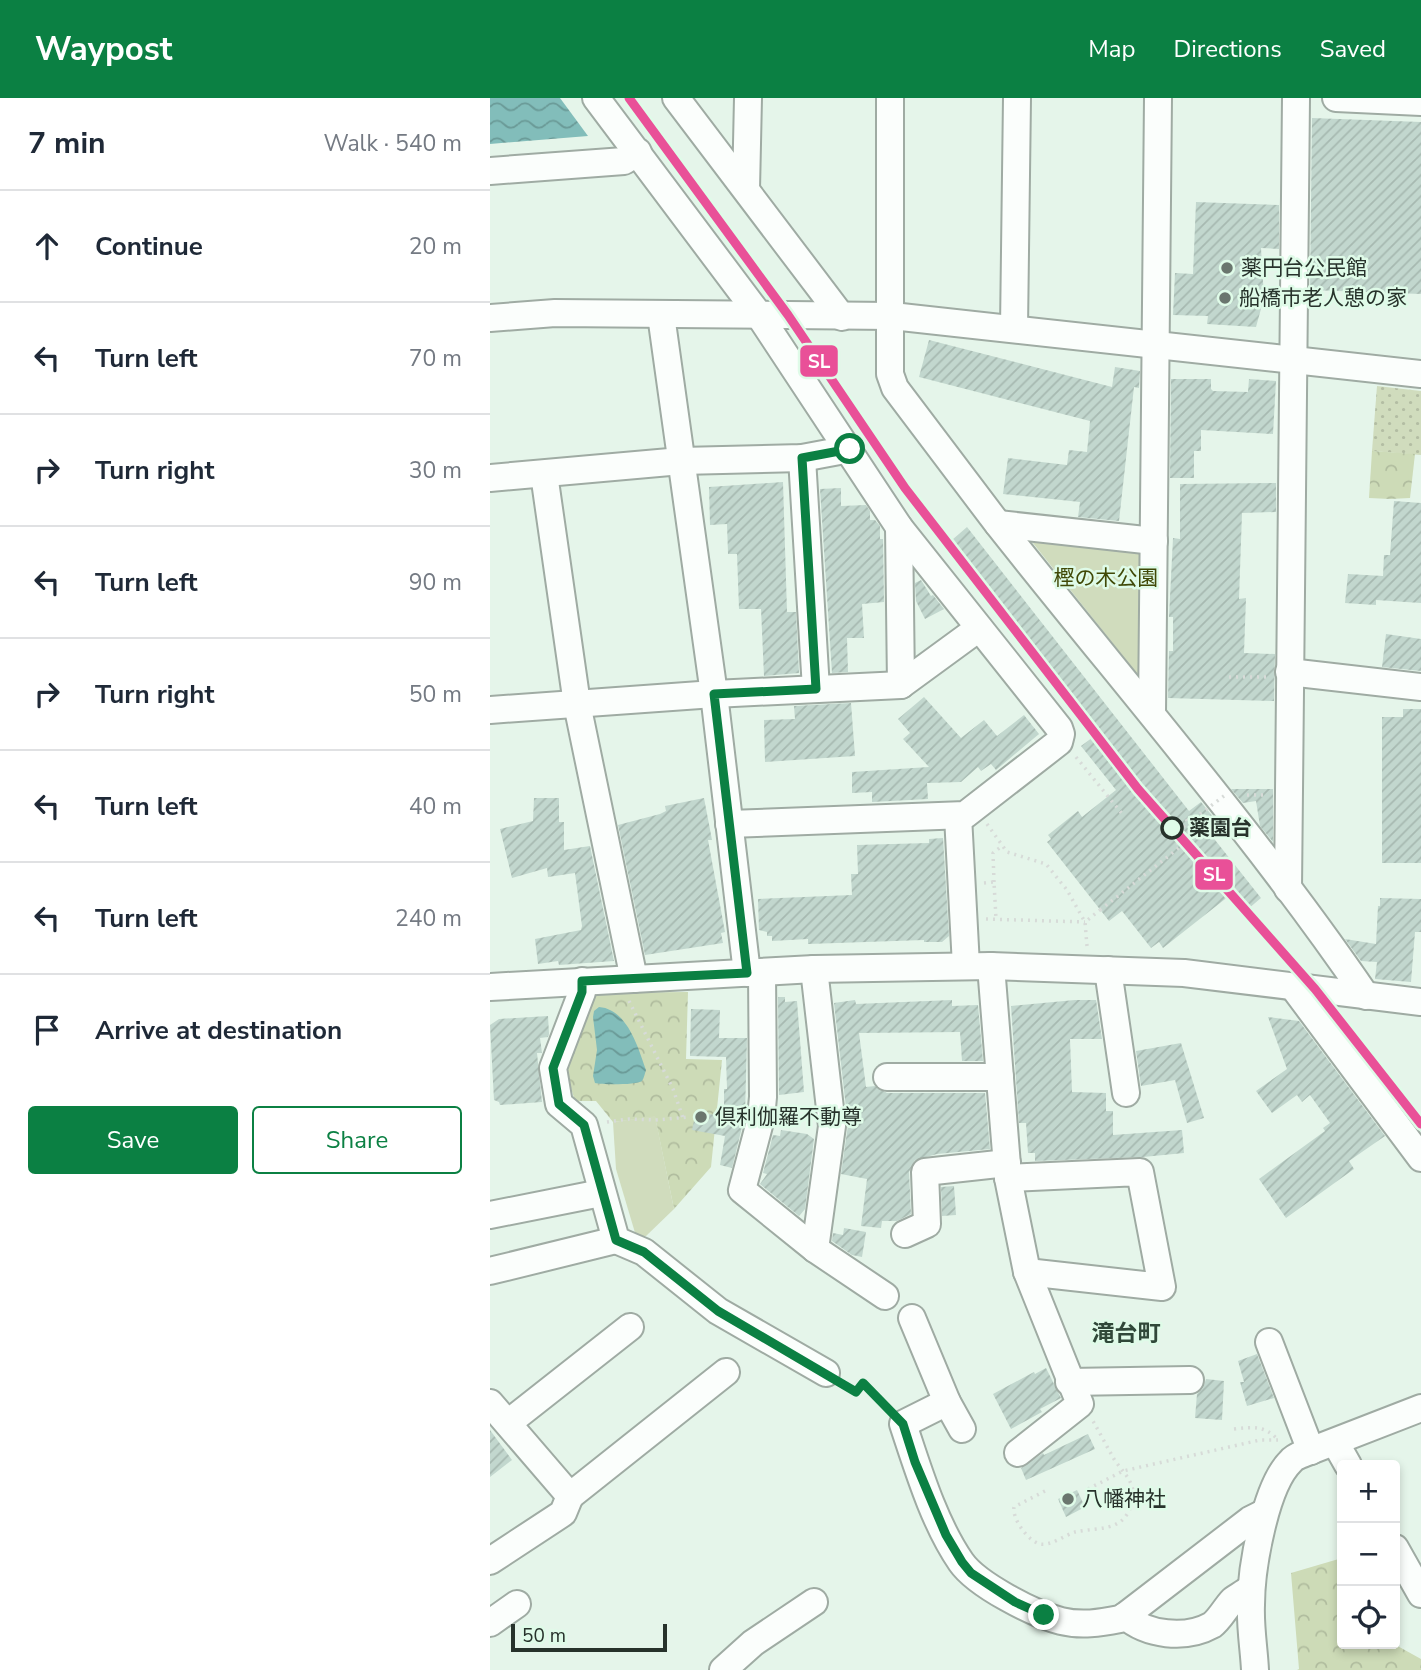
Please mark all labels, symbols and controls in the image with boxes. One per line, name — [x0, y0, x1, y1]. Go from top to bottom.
text: Waypost — [35, 27, 172, 72]
text: Map — [1088, 33, 1135, 65]
text: Directions — [1173, 33, 1282, 65]
text: Saved — [1320, 33, 1386, 65]
text: 7 min — [28, 123, 106, 164]
text: Walk · 540 m — [323, 128, 462, 159]
icon: ahead — [28, 227, 66, 265]
text: Continue — [95, 229, 203, 264]
text: 20 m — [409, 231, 462, 262]
place label: 薬円台公民館 — [1241, 254, 1367, 282]
marker: 薬円台公民館 — [1219, 260, 1235, 276]
place label: 船橋市老人憩の家 — [1239, 284, 1407, 312]
marker: 船橋市老人憩の家 — [1217, 290, 1233, 306]
icon: left — [28, 339, 66, 377]
text: Turn left — [95, 341, 198, 376]
text: 70 m — [409, 343, 462, 374]
line badge: SL — [799, 344, 839, 378]
text: SL — [808, 349, 831, 375]
route start — [834, 433, 865, 464]
icon: right — [28, 451, 66, 489]
text: Turn right — [95, 453, 214, 488]
text: 30 m — [409, 455, 462, 486]
icon: left — [28, 563, 66, 601]
park label: 樫の木公園 — [1054, 564, 1159, 592]
text: Turn left — [95, 565, 198, 600]
text: 90 m — [409, 567, 462, 598]
icon: right — [28, 675, 66, 713]
text: Turn right — [95, 677, 214, 712]
text: 50 m — [409, 679, 462, 710]
icon: left — [28, 787, 66, 825]
text: Turn left — [95, 789, 198, 824]
text: 40 m — [409, 791, 462, 822]
place label: 薬園台 — [1189, 814, 1252, 842]
marker: 薬園台 — [1161, 817, 1183, 839]
line badge: SL — [1194, 858, 1234, 891]
text: SL — [1203, 862, 1226, 888]
icon: left — [28, 899, 66, 937]
text: Turn left — [95, 901, 198, 936]
text: 240 m — [395, 903, 462, 934]
icon: arrive — [28, 1011, 66, 1049]
text: Arrive at destination — [95, 1013, 342, 1048]
place label: 倶利伽羅不動尊 — [715, 1103, 862, 1131]
button: Save — [28, 1106, 238, 1174]
button: Share — [252, 1106, 462, 1174]
marker: 倶利伽羅不動尊 — [693, 1109, 709, 1125]
district label: 滝台町 — [1092, 1318, 1161, 1349]
map controls — [1337, 1460, 1400, 1649]
button: + — [1337, 1460, 1400, 1523]
place label: 八幡神社 — [1082, 1485, 1166, 1513]
marker: 八幡神社 — [1060, 1491, 1076, 1507]
button: − — [1337, 1523, 1400, 1586]
button: locate — [1337, 1586, 1400, 1649]
route end — [1028, 1599, 1059, 1630]
scale bar — [511, 1621, 667, 1653]
text: 50 m — [522, 1623, 566, 1649]

